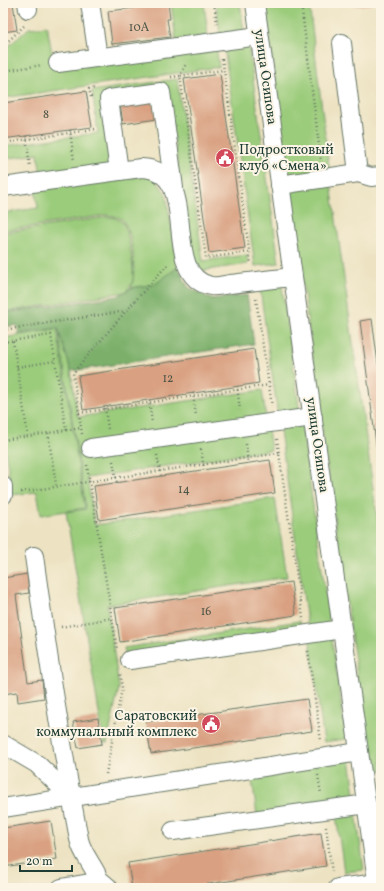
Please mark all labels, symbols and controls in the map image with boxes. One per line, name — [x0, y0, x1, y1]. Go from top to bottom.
house number: 10А — [129, 20, 150, 36]
street label: улица Осипова — [249, 28, 281, 126]
house number: 8 — [43, 107, 49, 123]
place label: Подростковый клуб «Смена» — [239, 141, 334, 176]
public building icon: Подростковый клуб «Смена» — [214, 147, 236, 169]
house number: 12 — [162, 371, 174, 387]
street label: улица Осипова — [301, 396, 333, 494]
house number: 14 — [178, 482, 190, 498]
house number: 16 — [201, 604, 211, 620]
place label: Саратовский коммунальный комплекс — [36, 707, 197, 742]
public building icon: Саратовский коммунальный комплекс — [200, 713, 222, 735]
scale bar — [20, 847, 72, 873]
text: 20 m — [26, 854, 53, 870]

